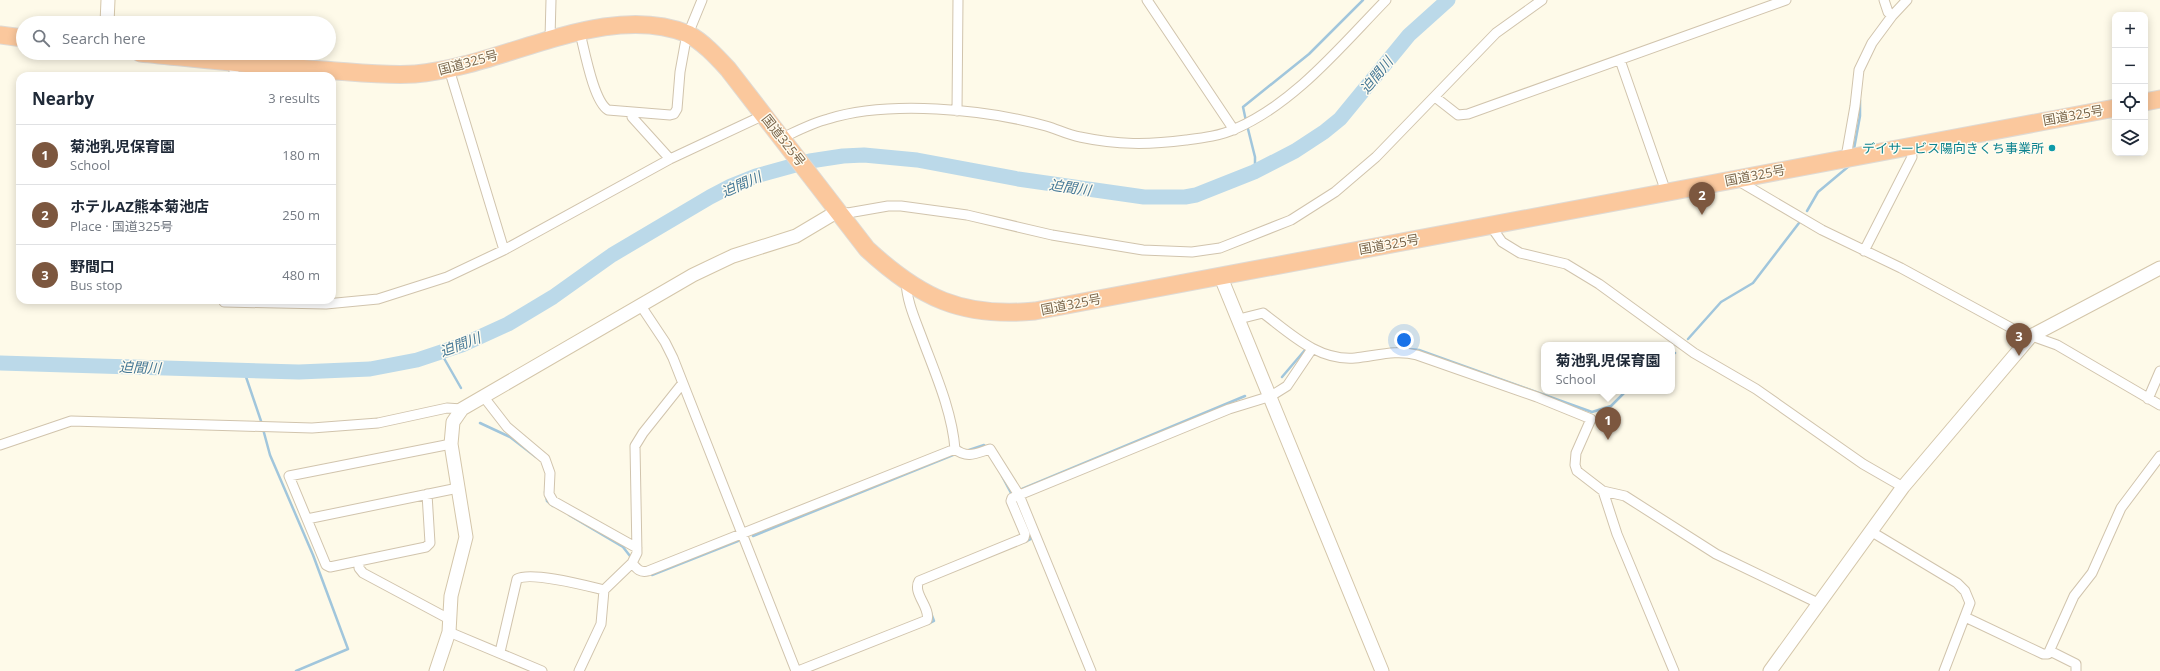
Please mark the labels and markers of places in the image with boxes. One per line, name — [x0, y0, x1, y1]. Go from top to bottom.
place label: デイサービス陽向きくち事業所 — [1862, 139, 2044, 157]
marker: デイサービス陽向きくち事業所 — [2047, 143, 2057, 153]
pin: 2 — [1689, 182, 1715, 215]
pin: 3 — [2006, 323, 2032, 356]
pin: 1 — [1595, 407, 1621, 440]

